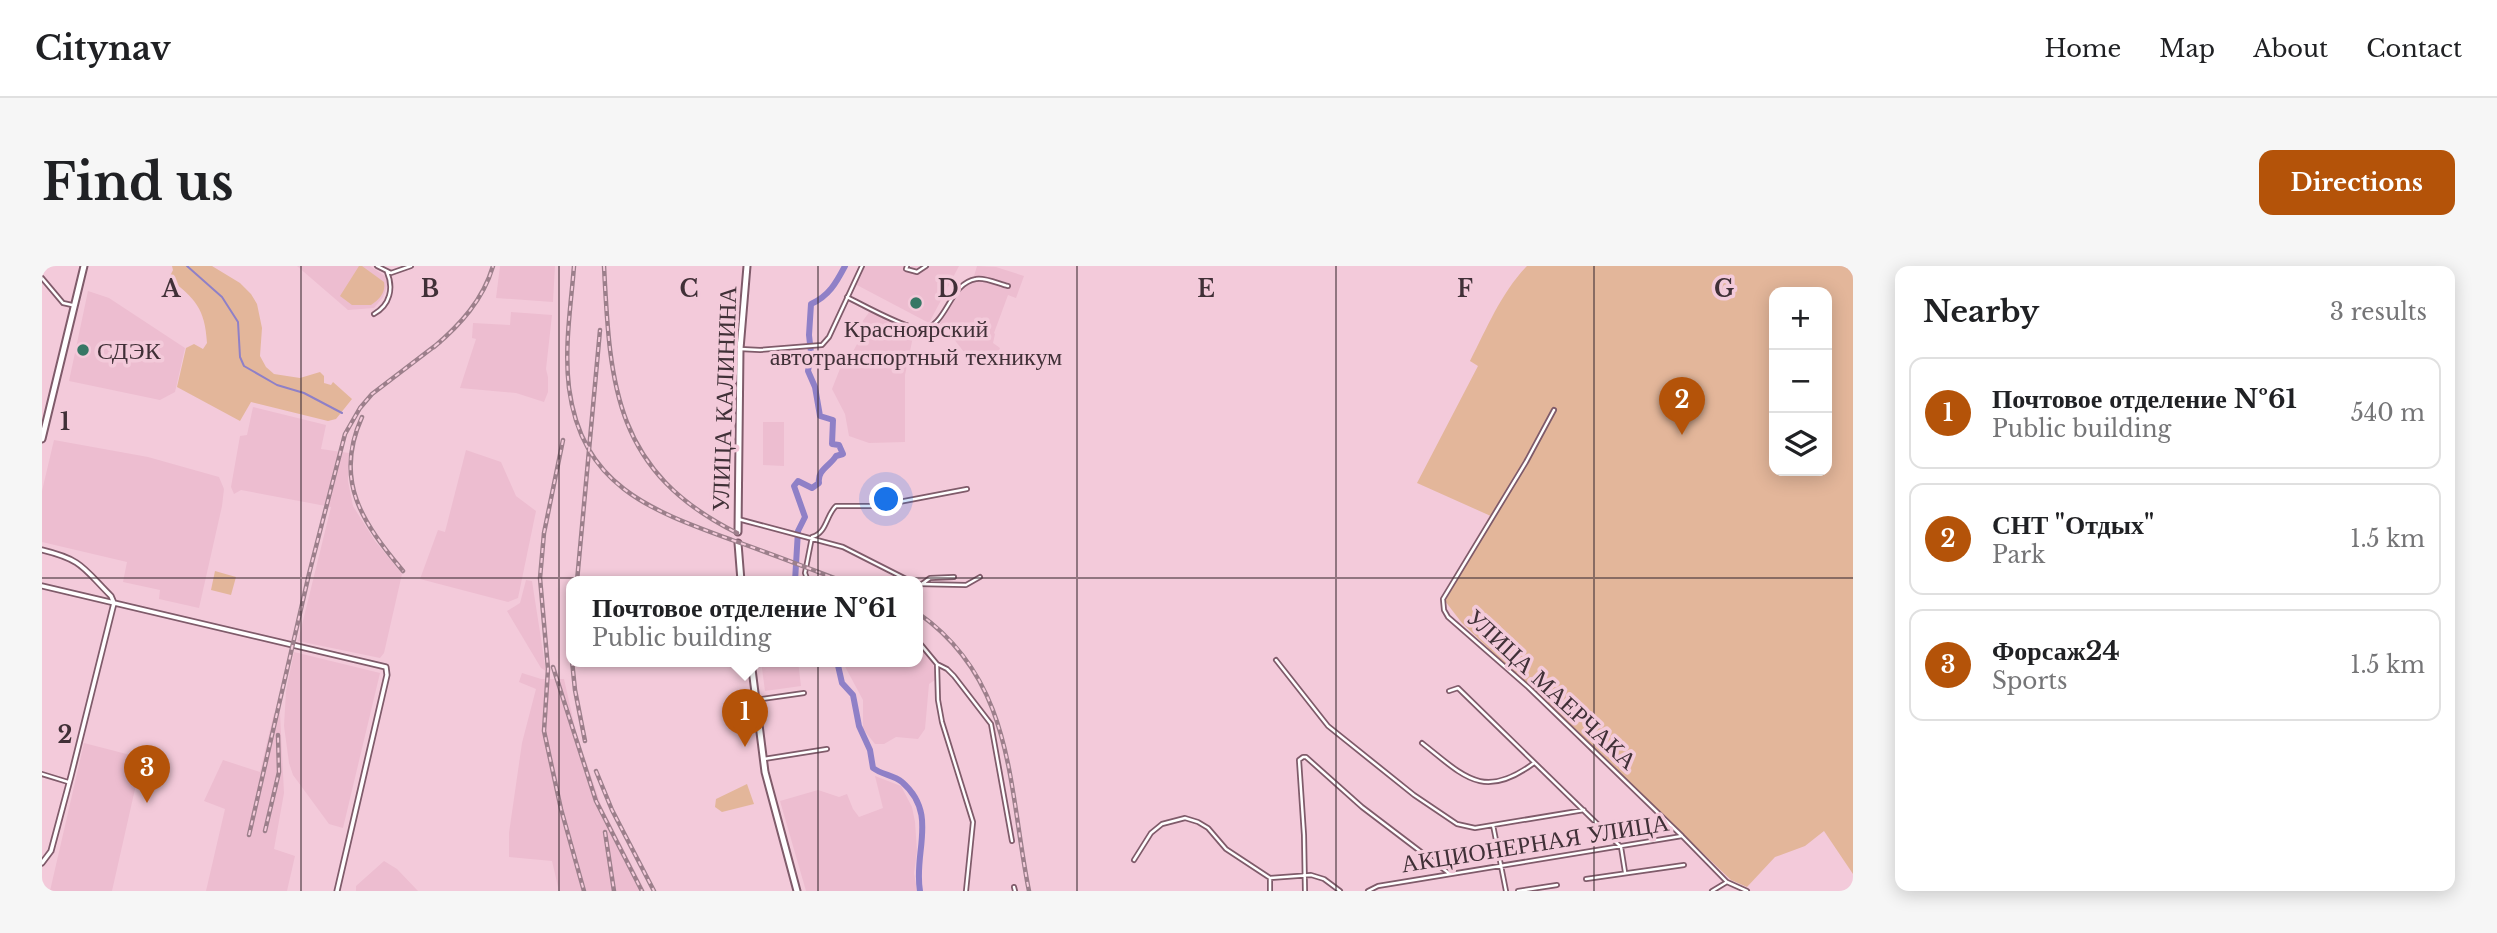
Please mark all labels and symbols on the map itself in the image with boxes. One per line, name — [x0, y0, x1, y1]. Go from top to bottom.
text: A — [161, 275, 182, 303]
text: B — [421, 275, 439, 303]
text: C — [680, 275, 698, 303]
text: D — [937, 275, 959, 303]
text: E — [1197, 275, 1215, 303]
text: F — [1457, 275, 1473, 303]
text: G — [1714, 275, 1734, 303]
street label: УЛИЦА КАЛИНИНА — [706, 285, 742, 512]
marker: Красноярский автотранспортный техникум — [908, 295, 924, 311]
place label: Красноярский автотранспортный техникум — [770, 314, 1062, 371]
place label: СДЭК — [97, 336, 162, 365]
marker: СДЭК — [75, 342, 91, 358]
pin: 2 — [1659, 377, 1705, 435]
text: 1 — [60, 408, 70, 436]
your location — [869, 482, 903, 516]
street label: УЛИЦА МАЕРЧАКА — [1461, 603, 1644, 776]
pin: 1 — [722, 689, 768, 747]
text: 2 — [58, 721, 72, 749]
pin: 3 — [124, 745, 170, 803]
street label: АКЦИОНЕРНАЯ УЛИЦА — [1399, 807, 1672, 879]

